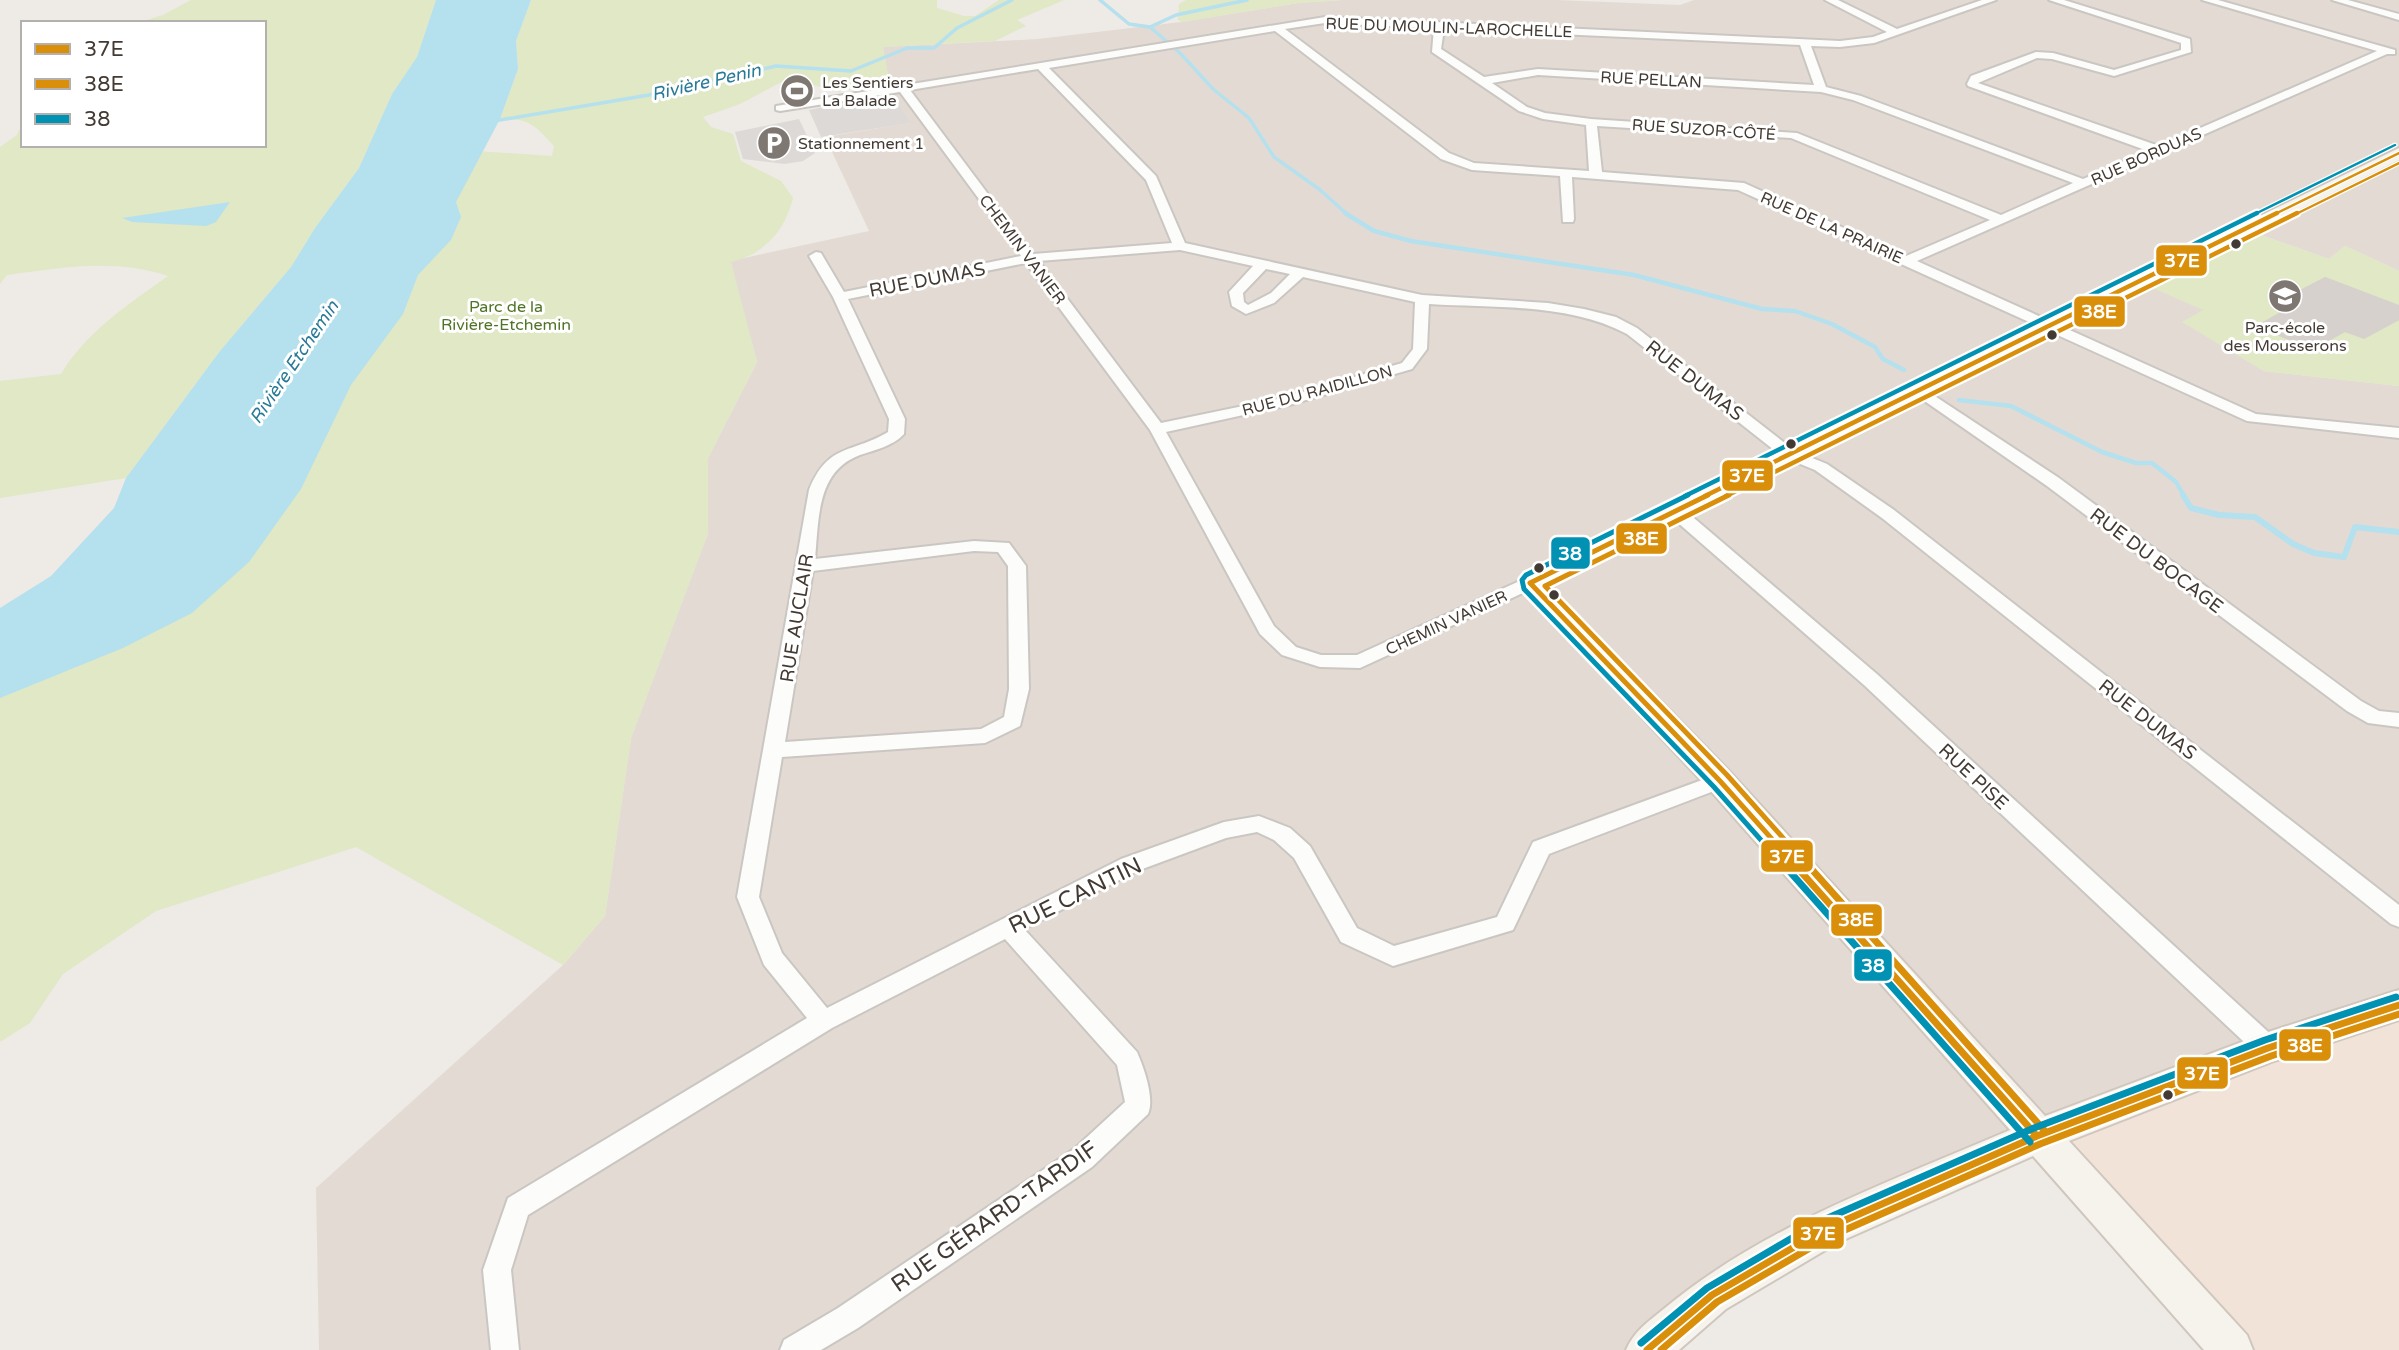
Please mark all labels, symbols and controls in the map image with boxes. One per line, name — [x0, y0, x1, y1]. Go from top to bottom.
street label: RUE DU MOULIN-LAROCHELLE — [1325, 14, 1573, 42]
legend — [21, 21, 266, 147]
text: 37E — [84, 37, 124, 62]
water label: Rivière Penin — [649, 59, 764, 105]
street label: RUE PELLAN — [1600, 67, 1702, 93]
text: 38E — [84, 72, 124, 97]
sports icon: Les Sentiers La Balade — [778, 72, 816, 110]
place label: Les Sentiers La Balade — [822, 73, 914, 111]
text: 38 — [84, 107, 110, 132]
street label: RUE SUZOR-CÔTÉ — [1631, 115, 1777, 145]
parking icon: Stationnement 1 — [755, 124, 793, 162]
street label: RUE BORDUAS — [2088, 124, 2205, 190]
place label: Stationnement 1 — [798, 134, 924, 154]
street label: RUE DE LA PRAIRIE — [1757, 187, 1906, 268]
street label: CHEMIN VANIER — [975, 191, 1070, 308]
unlabelled marker — [2229, 237, 2243, 251]
line badge: 37E — [2155, 244, 2208, 277]
text: 37E — [2164, 250, 2200, 272]
street label: RUE DUMAS — [867, 258, 987, 302]
school or university icon: Parc-école des Mousserons — [2266, 277, 2304, 315]
water label: Rivière Etchemin — [245, 295, 344, 428]
line badge: 38E — [2073, 295, 2126, 328]
park label: Parc de la Rivière-Etchemin — [441, 297, 571, 335]
text: 38E — [2081, 301, 2117, 323]
place label: Parc-école des Mousserons — [2223, 318, 2347, 356]
unlabelled marker — [2045, 328, 2059, 342]
street label: RUE DUMAS — [1641, 336, 1748, 426]
street label: RUE DU RAIDILLON — [1240, 361, 1395, 421]
unlabelled marker — [1784, 437, 1798, 451]
line badge: 37E — [1721, 459, 1774, 492]
text: 37E — [1729, 465, 1765, 487]
street label: RUE DU BOCAGE — [2086, 504, 2227, 618]
line badge: 38E — [1615, 522, 1668, 555]
text: 38E — [1623, 528, 1659, 550]
line badge: 38 — [1550, 536, 1591, 570]
text: 38 — [1558, 543, 1582, 565]
street label: RUE AUCLAIR — [776, 552, 818, 684]
unlabelled marker — [1532, 561, 1546, 575]
street label: CHEMIN VANIER — [1382, 586, 1510, 660]
unlabelled marker — [1547, 588, 1561, 602]
street label: RUE DUMAS — [2094, 675, 2201, 765]
street label: RUE PISE — [1934, 739, 2013, 814]
line badge: 37E — [1760, 839, 1814, 873]
text: 37E — [1769, 846, 1805, 868]
street label: RUE CANTIN — [1004, 852, 1147, 940]
line badge: 38E — [1830, 903, 1883, 937]
text: 38E — [1838, 909, 1874, 931]
line badge: 38 — [1853, 948, 1893, 982]
text: 38 — [1861, 955, 1885, 977]
line badge: 38E — [2278, 1028, 2332, 1062]
text: 38E — [2287, 1035, 2323, 1057]
line badge: 37E — [2176, 1056, 2229, 1090]
text: 37E — [2184, 1063, 2220, 1085]
unlabelled marker — [2161, 1088, 2175, 1102]
street label: RUE GÉRARD-TARDIF — [886, 1135, 1103, 1299]
line badge: 37E — [1792, 1216, 1845, 1250]
text: 37E — [1800, 1223, 1836, 1245]

